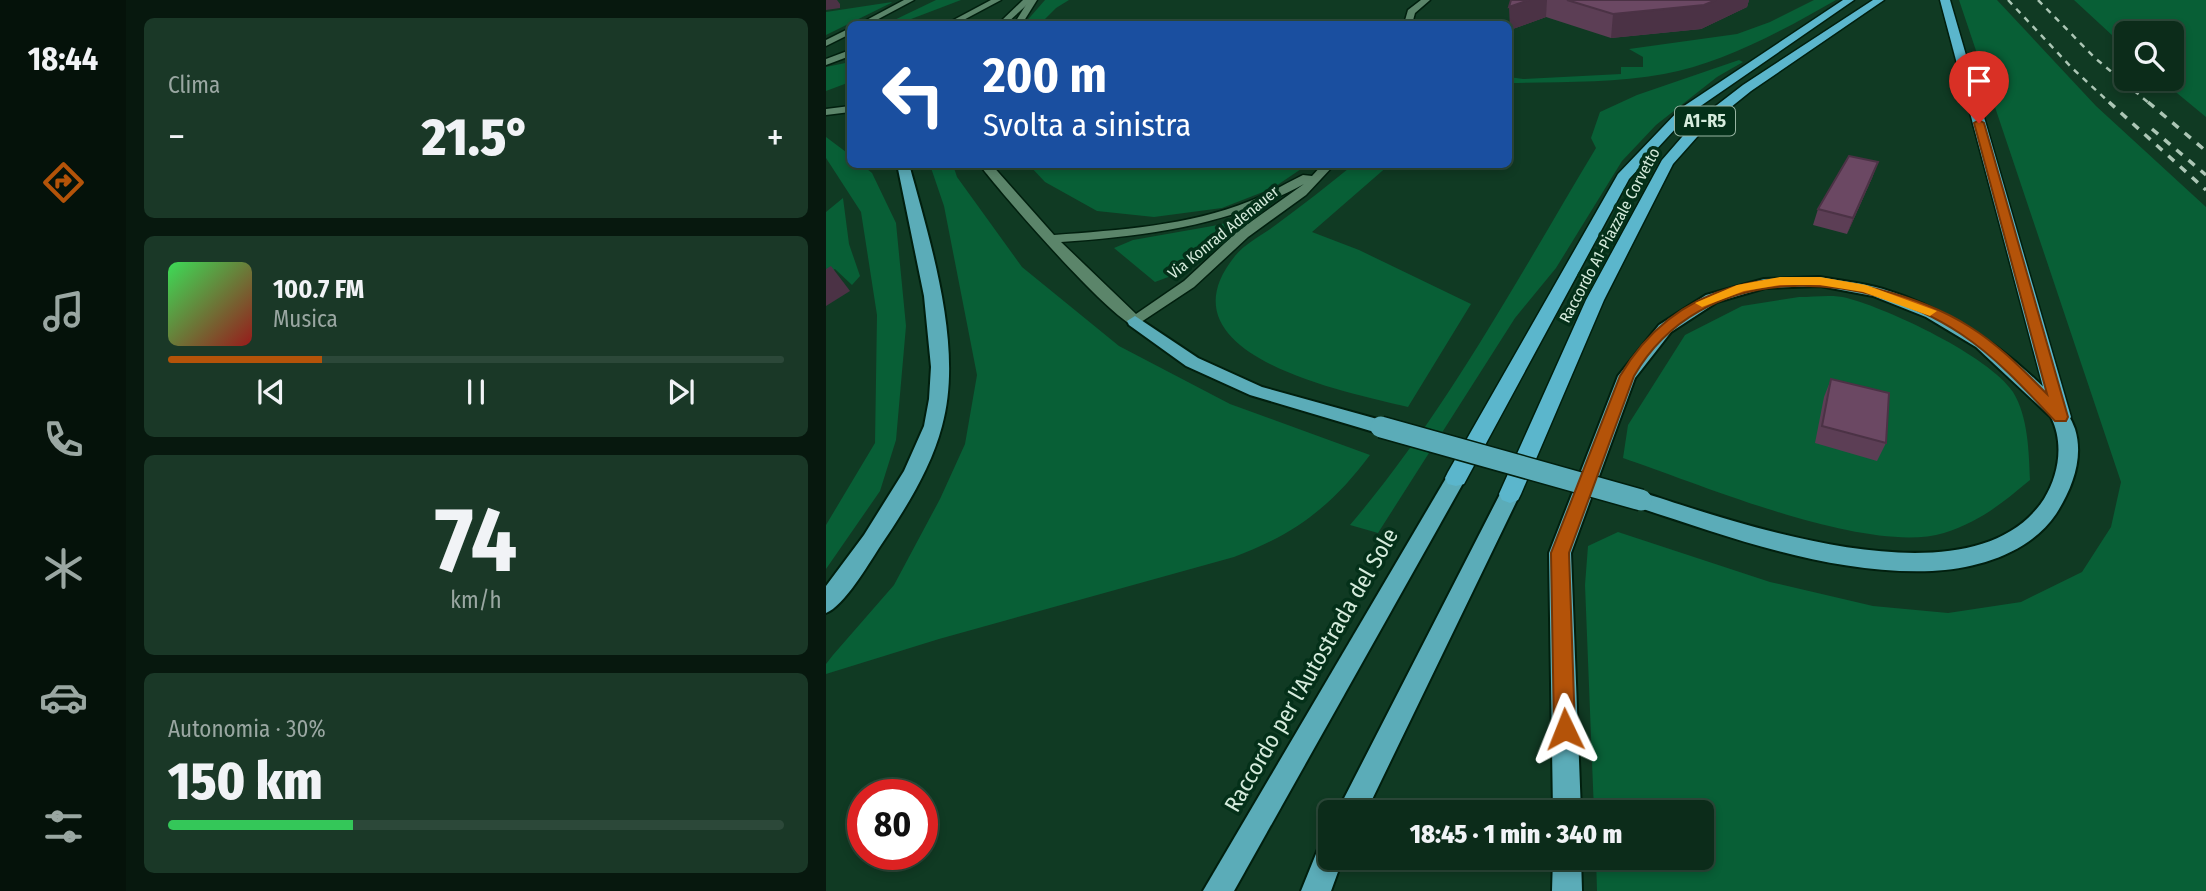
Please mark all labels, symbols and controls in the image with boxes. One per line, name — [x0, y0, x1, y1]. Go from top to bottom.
map controls — [2114, 21, 2184, 91]
button: search — [2114, 21, 2184, 91]
text: 18:44 — [28, 40, 98, 78]
text: 200 m — [983, 46, 1107, 105]
icon: left — [868, 49, 959, 140]
pin — [1949, 51, 2009, 123]
icon: arrive — [1960, 62, 1998, 100]
text: Clima — [168, 71, 220, 99]
text: 21.5° — [422, 106, 530, 169]
text: Svolta a sinistra — [983, 106, 1191, 144]
road number: A1-R5 — [1675, 106, 1735, 136]
text: − — [168, 114, 185, 160]
text: + — [767, 114, 784, 160]
street label: Raccordo A1-Piazzale Corvetto — [1555, 145, 1664, 326]
icon: directions — [39, 158, 88, 207]
street label: Via Konrad Adenauer — [1164, 182, 1283, 283]
text: 100.7 FM — [273, 274, 364, 305]
icon: music — [39, 287, 88, 336]
text: Musica — [273, 305, 338, 333]
icon: previous — [252, 373, 290, 411]
icon: pause — [457, 373, 495, 411]
icon: next — [662, 373, 700, 411]
icon: phone — [39, 415, 88, 464]
text: 74 — [435, 486, 517, 595]
street label: Raccordo per l'Autostrada del Sole — [1218, 523, 1404, 817]
icon: climate — [39, 544, 88, 593]
text: km/h — [450, 586, 502, 614]
icon: car — [39, 673, 88, 722]
position arrow — [1528, 692, 1602, 766]
text: Autonomia · 30% — [168, 715, 326, 743]
text: 150 km — [168, 750, 323, 813]
speed limit sign: 80 — [847, 779, 938, 870]
icon: filters — [39, 802, 88, 851]
text: 18:45 · 1 min · 340 m — [1410, 819, 1622, 850]

